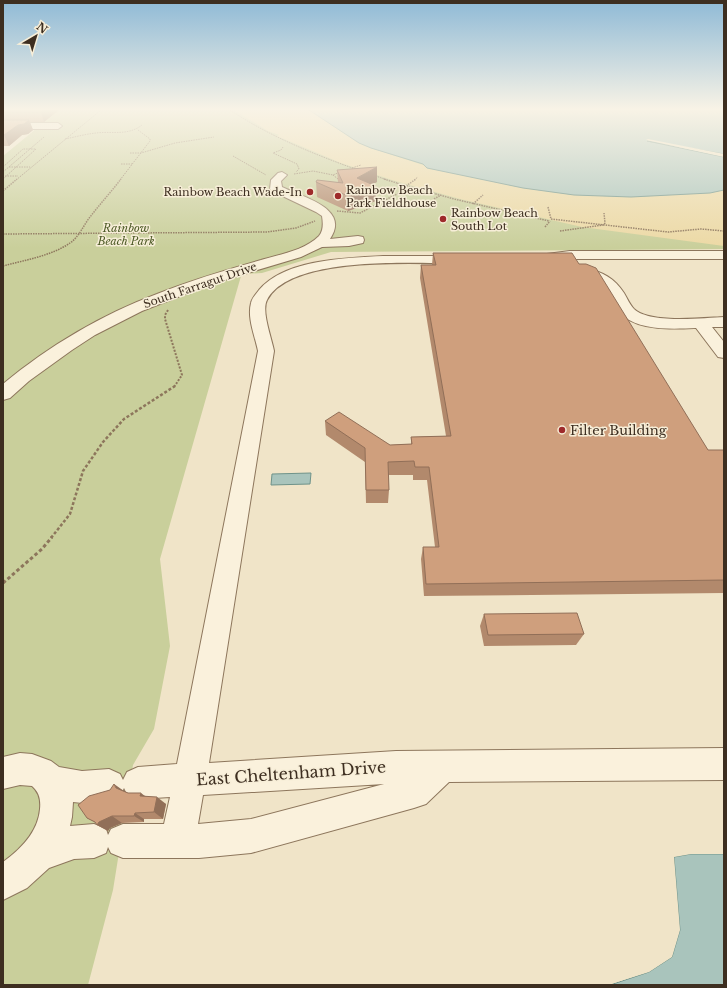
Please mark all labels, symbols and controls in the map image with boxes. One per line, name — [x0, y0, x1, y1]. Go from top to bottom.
north arrow — [16, 16, 56, 56]
text: N — [34, 19, 51, 37]
place label: Rainbow Beach Park Fieldhouse — [346, 183, 436, 210]
place label: Rainbow Beach Wade-In — [164, 185, 302, 199]
marker: Rainbow Beach Wade-In — [305, 187, 315, 197]
marker: Rainbow Beach Park Fieldhouse — [333, 191, 343, 201]
place label: Rainbow Beach South Lot — [451, 206, 538, 233]
marker: Rainbow Beach South Lot — [438, 214, 448, 224]
park label: Rainbow Beach Park — [96, 221, 155, 248]
street label: South Farragut Drive — [141, 259, 259, 311]
place label: Filter Building — [570, 422, 667, 439]
marker: Filter Building — [557, 425, 567, 435]
street label: East Cheltenham Drive — [195, 756, 387, 790]

